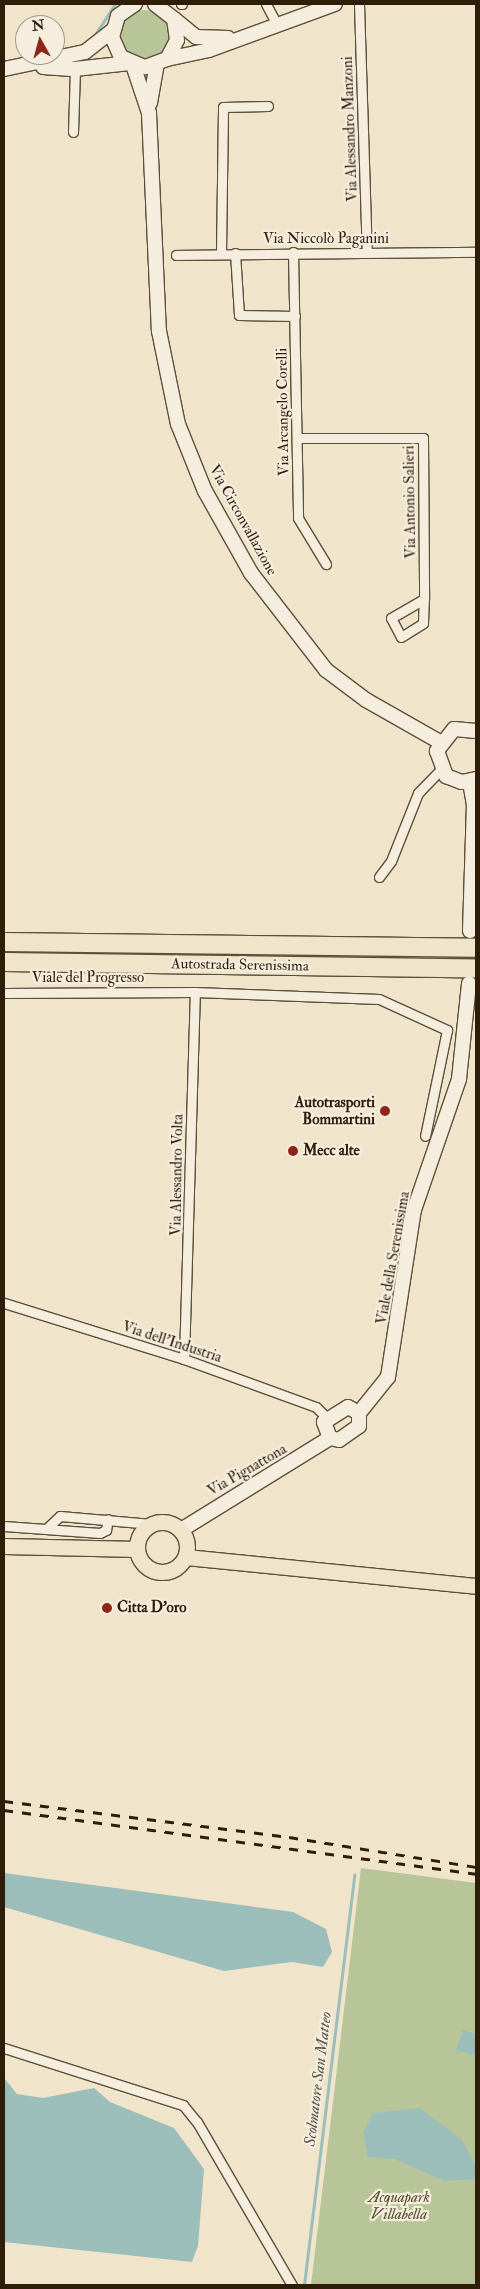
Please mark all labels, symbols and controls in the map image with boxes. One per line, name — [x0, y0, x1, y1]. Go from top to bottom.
north arrow — [15, 15, 65, 65]
text: N — [31, 16, 45, 35]
street label: Via Alessandro Manzoni — [338, 56, 362, 202]
street label: Via Niccolò Paganini — [263, 230, 389, 248]
street label: Via Arcangelo Corelli — [273, 348, 293, 476]
street label: Via Antonio Salieri — [400, 445, 420, 559]
street label: Via Circonvallazione — [205, 461, 281, 579]
street label: Autostrada Serenissima — [171, 955, 309, 975]
street label: Viale del Progresso — [32, 969, 144, 987]
place label: Autotrasporti Bommartini — [295, 1093, 375, 1128]
marker: Autotrasporti Bommartini — [379, 1105, 391, 1117]
street label: Via Alessandro Volta — [167, 1114, 187, 1236]
place label: Mecc alte — [303, 1142, 360, 1160]
marker: Mecc alte — [287, 1145, 299, 1157]
street label: Viale della Serenissima — [372, 1190, 414, 1326]
street label: Via dell'Industria — [120, 1317, 224, 1367]
street label: Via Pignattona — [204, 1440, 290, 1500]
place label: Citta D'oro — [117, 1599, 186, 1617]
marker: Citta D'oro — [101, 1602, 113, 1614]
water label: Scolmatore San Matteo — [300, 2011, 336, 2147]
park label: Acquapark Villabella — [368, 2188, 430, 2223]

